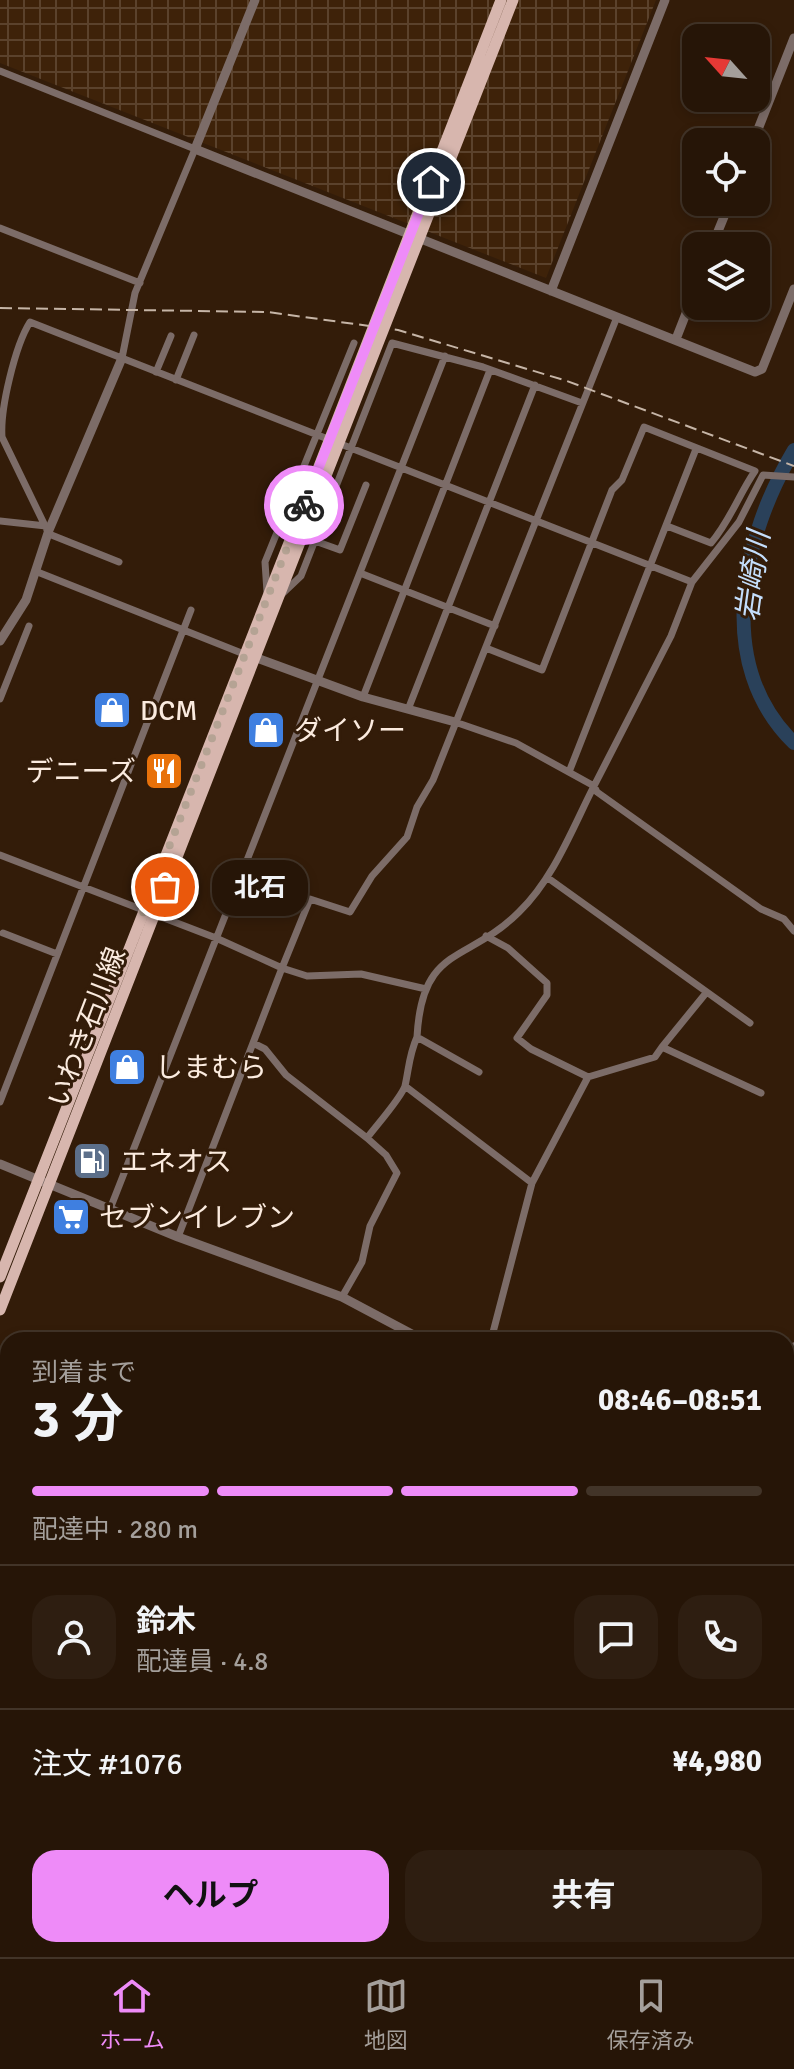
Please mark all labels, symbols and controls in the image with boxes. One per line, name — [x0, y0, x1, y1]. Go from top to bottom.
north arrow — [682, 24, 770, 112]
map controls — [682, 24, 770, 320]
button: locate — [682, 128, 770, 216]
pin — [397, 148, 465, 216]
icon: home — [409, 160, 453, 204]
button: layers — [682, 232, 770, 320]
courier — [264, 465, 344, 545]
icon: bike — [282, 483, 326, 527]
water label: 岩崎川 — [729, 526, 778, 623]
shop icon: DCM — [91, 689, 133, 731]
place label: DCM — [140, 694, 198, 728]
shop icon: ダイソー — [245, 709, 287, 751]
place label: ダイソー — [294, 714, 406, 748]
restaurant icon: デニーズ — [143, 750, 185, 792]
place label: デニーズ — [25, 755, 136, 789]
pin — [131, 853, 199, 921]
callout: 北石 — [213, 859, 309, 915]
icon: bag — [143, 865, 187, 909]
text: 北石 — [234, 872, 286, 904]
street label: いわき石川線 — [41, 943, 133, 1112]
shop icon: しまむら — [106, 1046, 148, 1088]
place label: しまむら — [155, 1051, 267, 1085]
fuel station icon: エネオス — [71, 1140, 113, 1182]
place label: エネオス — [120, 1145, 232, 1179]
supermarket icon: セブンイレブン — [50, 1196, 92, 1238]
place label: セブンイレブン — [99, 1201, 295, 1235]
text: 到着まで — [32, 1357, 136, 1389]
text: 08:46–08:51 — [598, 1382, 762, 1419]
text: 3 分 — [32, 1387, 124, 1451]
text: 配達中 · 280 m — [32, 1514, 198, 1546]
button: person — [32, 1595, 116, 1679]
button: chat — [574, 1595, 658, 1679]
button: phone — [678, 1595, 762, 1679]
text: 鈴木 — [136, 1603, 196, 1640]
text: 配達員 · 4.8 — [136, 1646, 268, 1678]
text: ¥4,980 — [672, 1743, 762, 1780]
text: 注文 #1076 — [32, 1746, 183, 1783]
button: ヘルプ — [32, 1850, 389, 1942]
button: 共有 — [405, 1850, 762, 1942]
tab: ホーム — [99, 1974, 165, 2054]
tab: 地図 — [364, 1974, 408, 2054]
tab: 保存済み — [607, 1974, 695, 2054]

